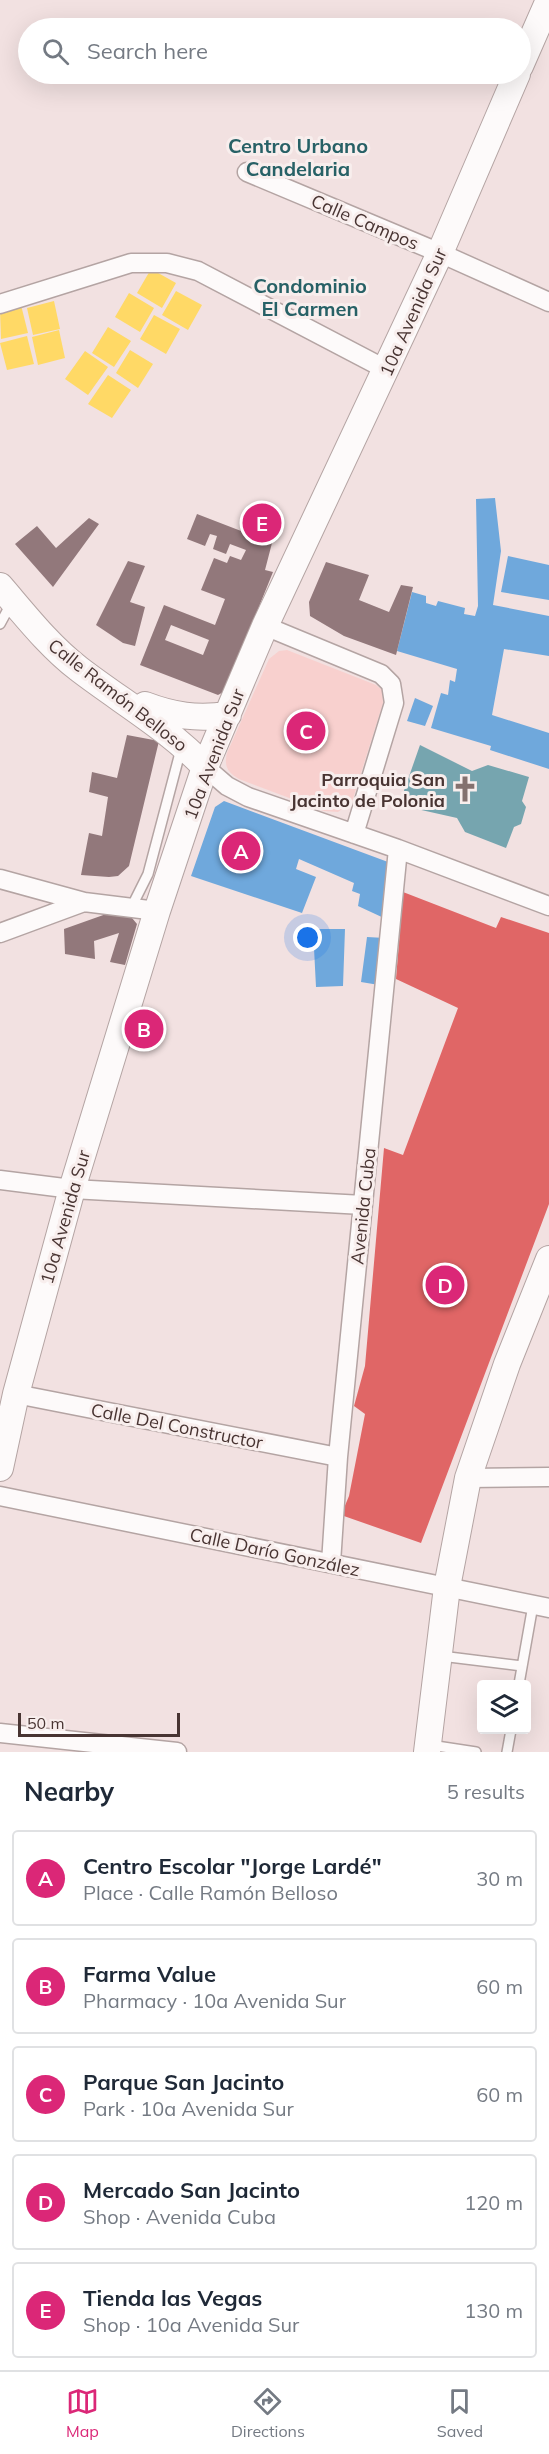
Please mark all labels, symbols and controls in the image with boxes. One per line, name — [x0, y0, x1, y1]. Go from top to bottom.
search box — [18, 18, 531, 84]
icon: search — [39, 35, 72, 68]
text: Search here — [87, 37, 208, 65]
district label: Centro Urbano Candelaria — [228, 133, 368, 181]
street label: Calle Campos — [308, 189, 422, 255]
street label: 10a Avenida Sur — [374, 244, 452, 380]
district label: Condominio El Carmen — [253, 273, 367, 321]
pin: E — [242, 500, 282, 546]
street label: Calle Ramón Belloso — [44, 633, 192, 757]
street label: 10a Avenida Sur — [178, 685, 250, 823]
pin: C — [286, 708, 326, 754]
place label: Parroquia San Jacinto de Polonia — [290, 768, 445, 812]
church icon: Parroquia San Jacinto de Polonia — [450, 774, 480, 804]
pin: A — [222, 828, 260, 874]
your location — [293, 923, 322, 952]
pin: B — [124, 1006, 164, 1052]
street label: 10a Avenida Sur — [35, 1147, 95, 1287]
street label: Avenida Cuba — [345, 1147, 381, 1265]
pin: D — [426, 1262, 464, 1308]
street label: Calle Del Constructor — [89, 1398, 265, 1454]
street label: Calle Darío González — [188, 1523, 362, 1581]
map controls — [477, 1680, 531, 1734]
button: layers — [477, 1680, 531, 1734]
scale bar — [18, 1710, 180, 1738]
text: 50 m — [27, 1713, 64, 1733]
text: Nearby — [24, 1775, 114, 1808]
text: 5 results — [447, 1779, 525, 1804]
text: Centro Escolar "Jorge Lardé" — [83, 1852, 382, 1880]
text: A — [38, 1866, 53, 1891]
text: 30 m — [476, 1866, 523, 1891]
text: Place · Calle Ramón Belloso — [83, 1880, 338, 1905]
text: Farma Value — [83, 1960, 216, 1988]
text: B — [39, 1974, 52, 1999]
text: 60 m — [476, 1974, 523, 1999]
text: Pharmacy · 10a Avenida Sur — [83, 1988, 346, 2013]
text: Parque San Jacinto — [83, 2068, 284, 2096]
text: C — [39, 2082, 52, 2107]
text: 60 m — [476, 2082, 523, 2107]
text: Park · 10a Avenida Sur — [83, 2096, 294, 2121]
text: Mercado San Jacinto — [83, 2176, 300, 2204]
text: D — [38, 2190, 53, 2215]
text: 120 m — [464, 2190, 523, 2215]
text: Shop · Avenida Cuba — [83, 2204, 276, 2229]
text: Tienda las Vegas — [83, 2284, 262, 2312]
text: E — [40, 2298, 51, 2323]
text: 130 m — [464, 2298, 523, 2323]
text: Shop · 10a Avenida Sur — [83, 2312, 299, 2337]
tab: Map — [66, 2385, 99, 2441]
tab: Directions — [231, 2385, 305, 2441]
tab: Saved — [437, 2385, 483, 2441]

